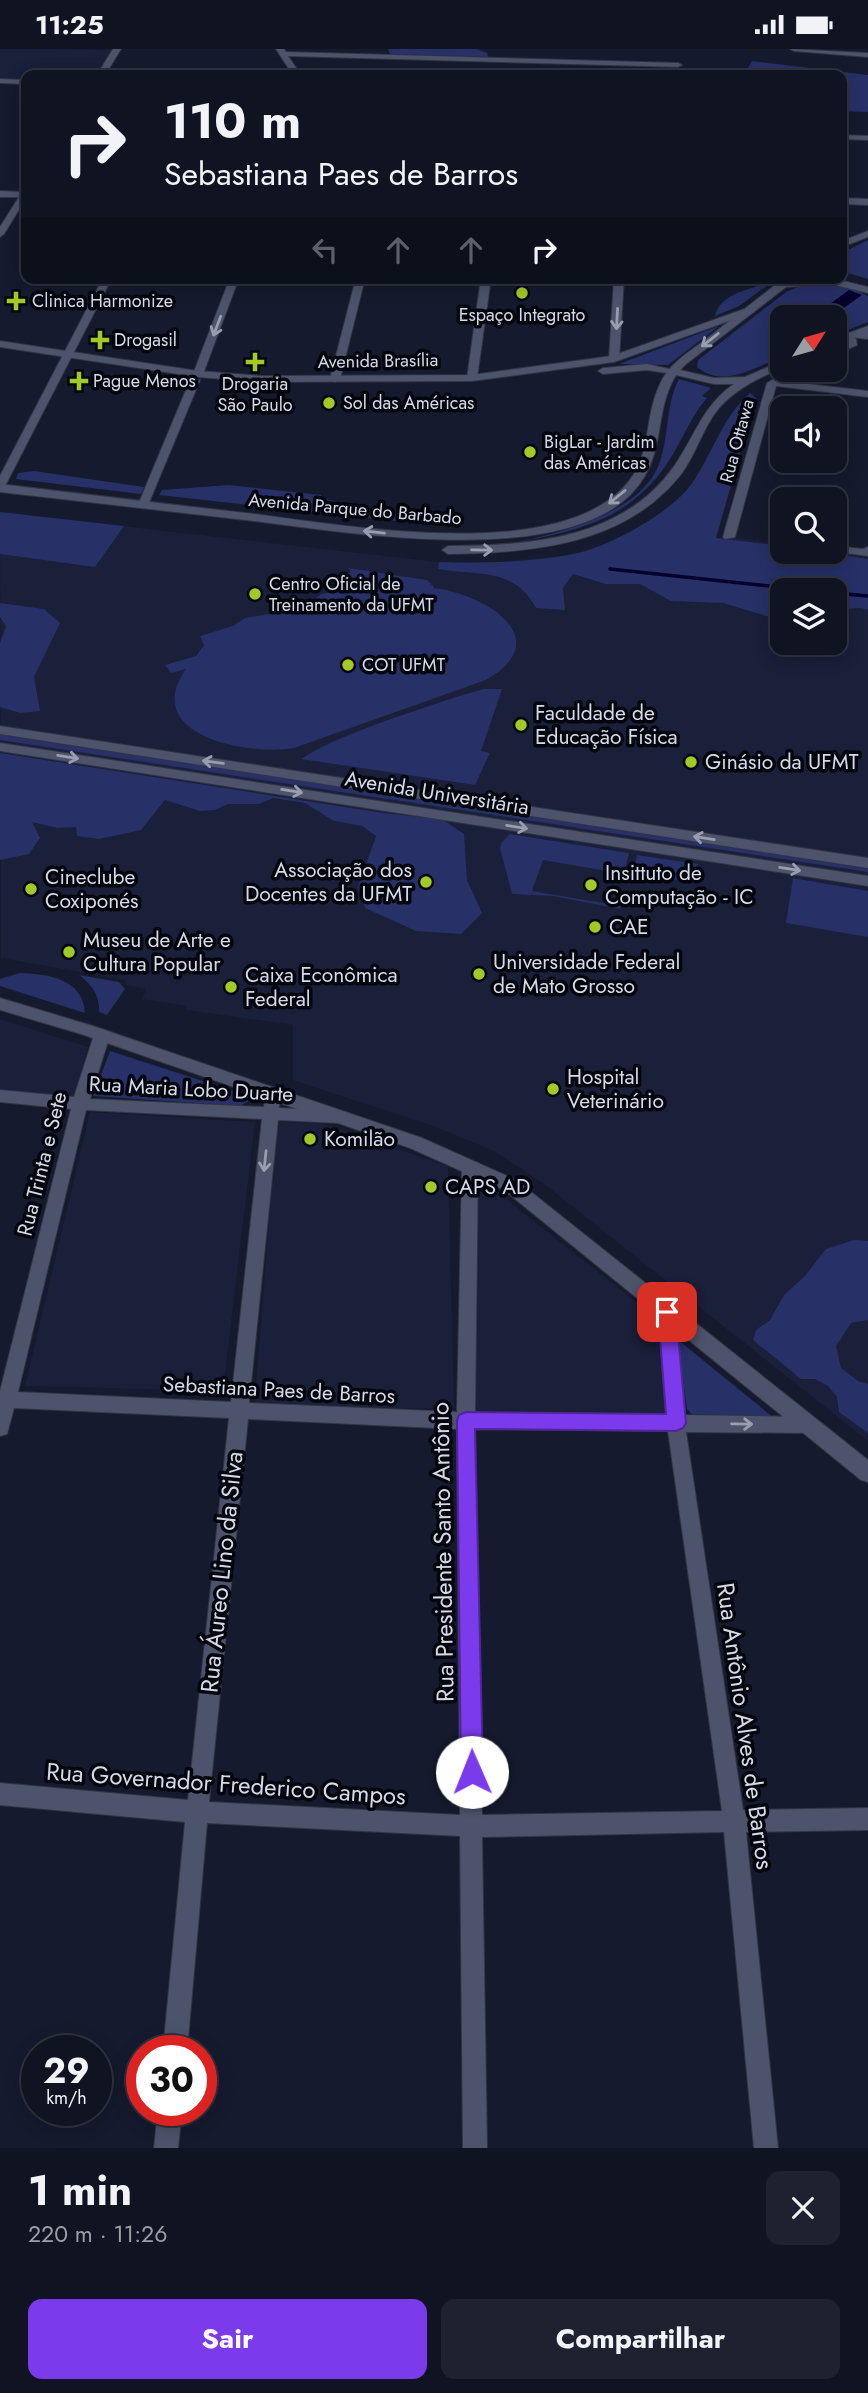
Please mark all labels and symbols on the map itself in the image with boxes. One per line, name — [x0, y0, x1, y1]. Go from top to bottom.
marker: Espaço Integrato — [514, 285, 530, 301]
place label: Clinica Harmonize — [32, 288, 173, 314]
marker: Clinica Harmonize — [6, 291, 26, 311]
place label: Espaço Integrato — [459, 302, 585, 328]
north arrow — [770, 305, 847, 381]
one-way arrow — [610, 307, 623, 330]
one-way arrow — [209, 315, 222, 336]
place label: Drogasil — [114, 327, 177, 353]
marker: Drogasil — [92, 332, 108, 348]
one-way arrow — [702, 333, 720, 348]
street label: Avenida Brasília — [317, 347, 439, 375]
marker: Drogaria São Paulo — [247, 354, 263, 370]
place label: Pague Menos — [93, 368, 196, 394]
place label: Drogaria São Paulo — [217, 371, 293, 418]
marker: Pague Menos — [71, 373, 87, 389]
place label: Sol das Américas — [343, 390, 474, 416]
marker: Sol das Américas — [321, 395, 337, 411]
street label: Rua Ottawa — [713, 396, 761, 486]
place label: BigLar - Jardim das Américas — [544, 429, 655, 476]
marker: BigLar - Jardim das Américas — [522, 444, 538, 460]
street label: Avenida Parque do Barbado — [247, 487, 463, 531]
one-way arrow — [609, 489, 627, 504]
one-way arrow — [363, 525, 386, 538]
one-way arrow — [470, 543, 493, 557]
place label: Centro Oficial de Treinamento da UFMT — [269, 571, 434, 618]
marker: Centro Oficial de Treinamento da UFMT — [247, 586, 263, 602]
place label: COT UFMT — [362, 652, 446, 678]
marker: COT UFMT — [340, 657, 356, 673]
place label: Faculdade de Educação Física — [535, 698, 678, 752]
marker: Faculdade de Educação Física — [513, 717, 529, 733]
place label: Ginásio da UFMT — [705, 747, 859, 777]
one-way arrow — [56, 750, 78, 763]
marker: Ginásio da UFMT — [683, 754, 699, 770]
one-way arrow — [202, 755, 224, 768]
street label: Avenida Universitária — [343, 764, 531, 822]
one-way arrow — [280, 785, 303, 798]
one-way arrow — [505, 820, 528, 833]
one-way arrow — [693, 831, 716, 844]
place label: Associação dos Docentes da UFMT — [245, 855, 412, 909]
place label: Insittuto de Computação - IC — [605, 858, 754, 912]
place label: Cineclube Coxiponés — [45, 862, 139, 916]
one-way arrow — [778, 863, 801, 876]
marker: Associação dos Docentes da UFMT — [418, 874, 434, 890]
marker: Insittuto de Computação - IC — [583, 877, 599, 893]
marker: Cineclube Coxiponés — [23, 881, 39, 897]
place label: CAE — [609, 912, 648, 942]
marker: CAE — [587, 919, 603, 935]
place label: Museu de Arte e Cultura Popular — [83, 925, 231, 979]
marker: Museu de Arte e Cultura Popular — [61, 944, 77, 960]
place label: Universidade Federal de Mato Grosso — [493, 947, 680, 1001]
place label: Caixa Econômica Federal — [245, 960, 398, 1014]
marker: Universidade Federal de Mato Grosso — [471, 966, 487, 982]
marker: Caixa Econômica Federal — [223, 979, 239, 995]
place label: Hospital Veterinário — [567, 1062, 664, 1116]
street label: Rua Maria Lobo Duarte — [88, 1069, 294, 1109]
marker: Hospital Veterinário — [545, 1081, 561, 1097]
street label: Rua Trinta e Sete — [10, 1089, 74, 1239]
place label: Komilão — [324, 1124, 395, 1154]
marker: Komilão — [302, 1131, 318, 1147]
one-way arrow — [258, 1149, 271, 1172]
place label: CAPS AD — [445, 1172, 530, 1202]
marker: CAPS AD — [423, 1179, 439, 1195]
pin — [637, 1282, 697, 1342]
street label: Sebastiana Paes de Barros — [162, 1369, 396, 1411]
street label: Rua Presidente Santo Antônio — [422, 1402, 463, 1702]
one-way arrow — [731, 1417, 754, 1431]
street label: Rua Áureo Lino da Silva — [191, 1449, 252, 1694]
street label: Rua Antônio Alves de Barros — [708, 1580, 783, 1872]
position arrow — [435, 1735, 509, 1809]
street label: Rua Governador Frederico Campos — [45, 1753, 407, 1814]
speed limit sign: 30 — [126, 2035, 217, 2126]

